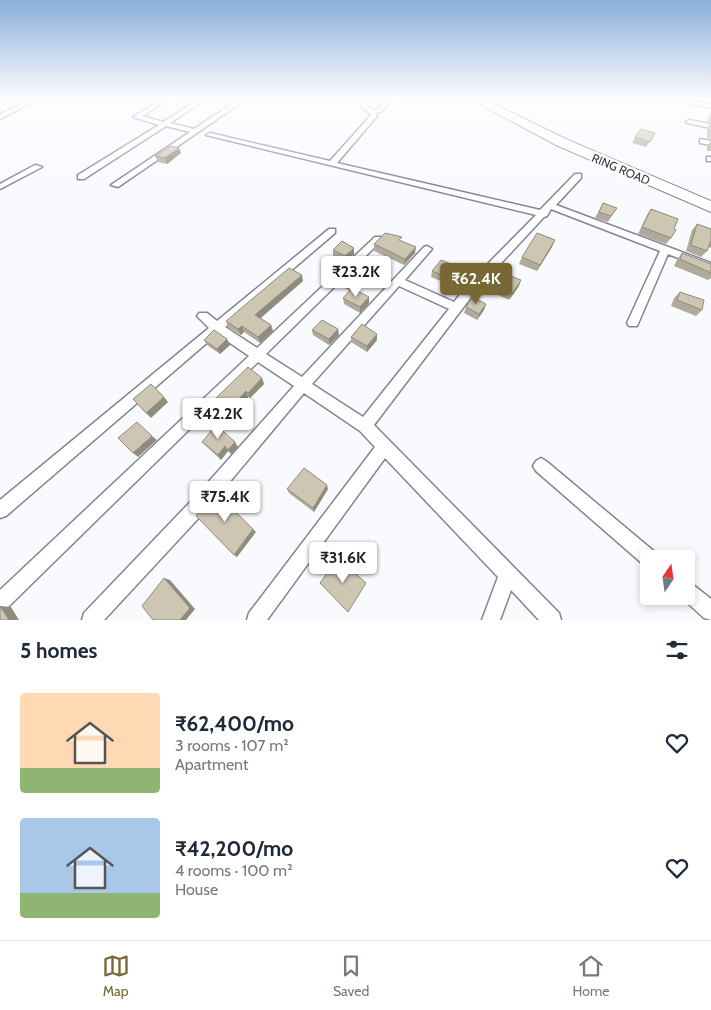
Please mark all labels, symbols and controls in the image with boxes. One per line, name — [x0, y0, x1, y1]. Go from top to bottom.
street label: RING ROAD — [590, 150, 653, 188]
pin: ₹23.2K — [315, 256, 397, 298]
text: ₹23.2K — [332, 262, 380, 281]
pin: ₹62.4K — [435, 262, 517, 305]
text: ₹62.4K — [451, 269, 501, 288]
pin: ₹42.2K — [177, 398, 259, 440]
text: ₹42.2K — [193, 404, 243, 423]
pin: ₹75.4K — [184, 480, 266, 523]
text: ₹75.4K — [201, 487, 250, 506]
pin: ₹31.6K — [302, 542, 384, 584]
text: ₹31.6K — [320, 548, 366, 567]
north arrow — [640, 550, 695, 605]
map controls — [640, 550, 695, 605]
icon: filters — [663, 636, 691, 664]
text: 5 homes — [20, 638, 98, 663]
text: ₹62,400/mo — [175, 711, 294, 736]
icon: home — [60, 713, 120, 773]
icon: heart — [663, 729, 691, 757]
text: 3 rooms · 107 m² — [175, 736, 289, 755]
text: Apartment — [175, 755, 248, 774]
text: ₹42,200/mo — [175, 836, 293, 861]
icon: home — [60, 838, 120, 898]
icon: heart — [663, 854, 691, 882]
text: 4 rooms · 100 m² — [175, 861, 292, 880]
text: House — [175, 880, 218, 899]
tab: Map — [102, 952, 130, 1000]
tab: Saved — [333, 952, 369, 1000]
tab: Home — [573, 952, 609, 1000]

